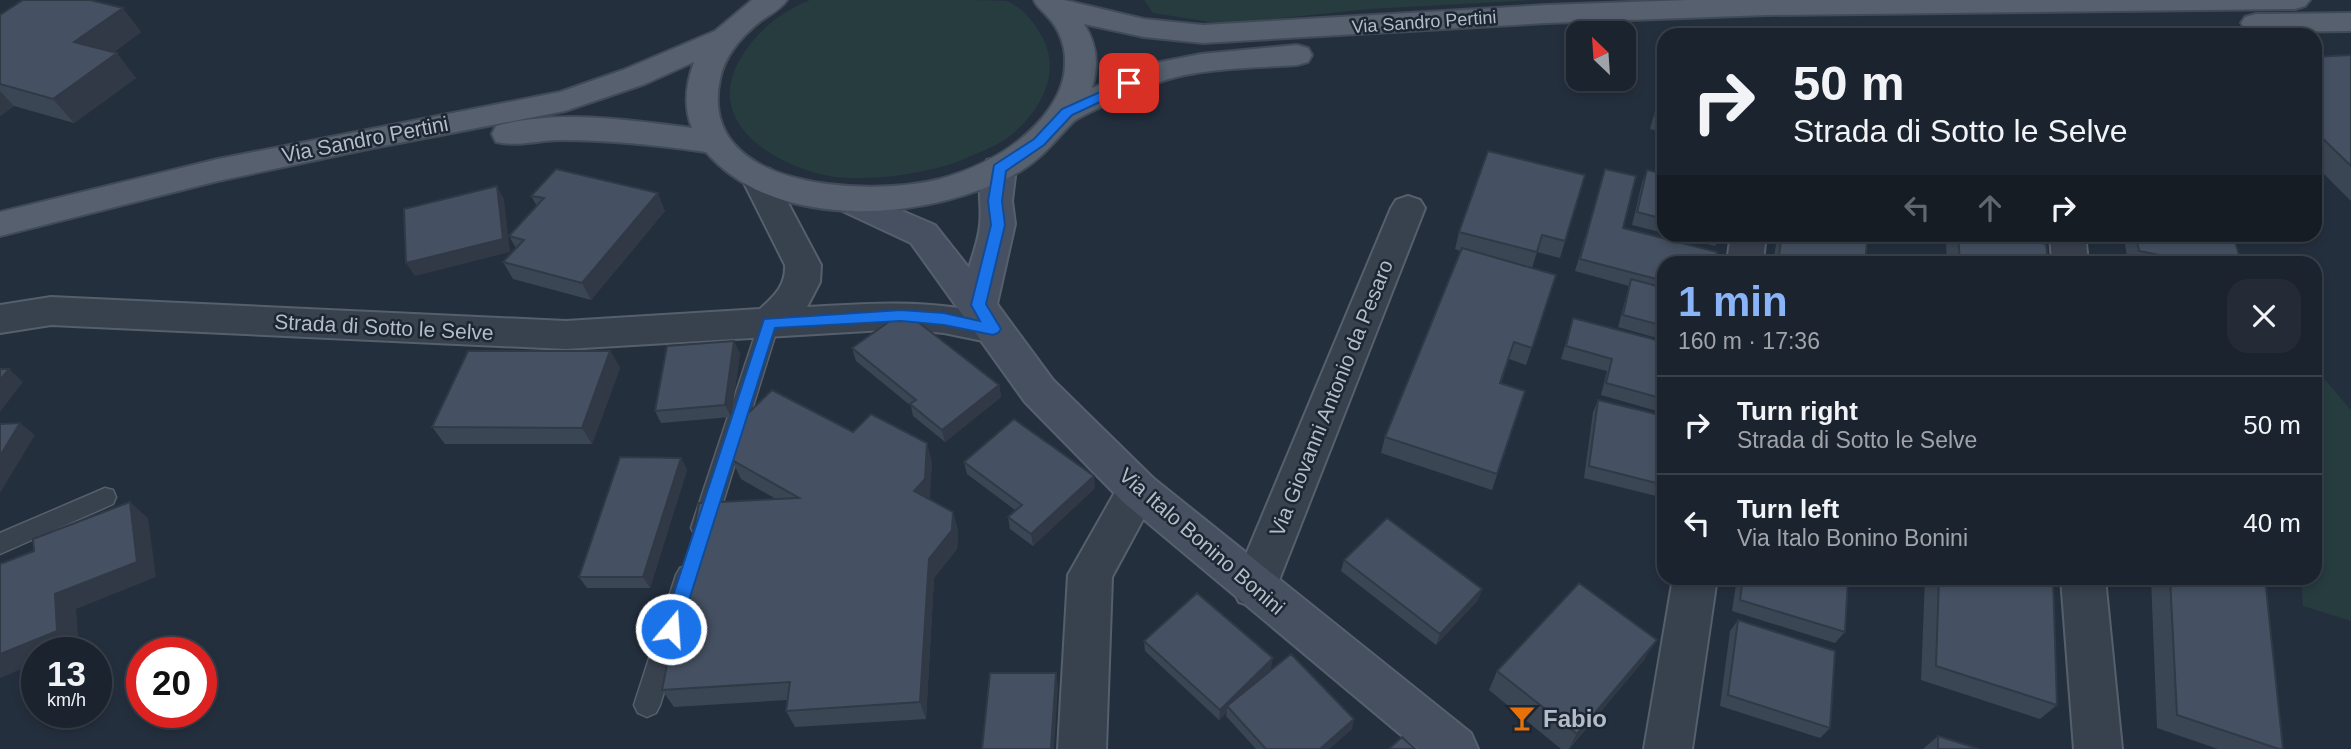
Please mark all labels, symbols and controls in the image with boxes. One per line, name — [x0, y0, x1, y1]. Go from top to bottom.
street label: Via Sandro Pertini — [1351, 7, 1497, 37]
north arrow — [1566, 21, 1636, 91]
map controls — [1566, 21, 1636, 91]
pin — [1099, 53, 1159, 113]
icon: right — [1678, 56, 1769, 147]
text: 50 m — [1793, 56, 1905, 110]
icon: arrive — [1110, 64, 1148, 102]
street label: Via Sandro Pertini — [280, 112, 450, 166]
text: Strada di Sotto le Selve — [1793, 113, 2127, 149]
icon: left — [1898, 189, 1936, 227]
icon: ahead — [1971, 189, 2009, 227]
icon: right — [2044, 189, 2082, 227]
street label: Via Giovanni Antonio da Pesaro — [1265, 256, 1397, 540]
text: 1 min — [1678, 278, 1788, 325]
button: close — [2227, 279, 2301, 353]
street label: Strada di Sotto le Selve — [274, 310, 494, 344]
text: 160 m · 17:36 — [1678, 328, 1820, 354]
text: Turn right — [1737, 396, 1858, 426]
icon: right — [1678, 406, 1716, 444]
text: 50 m — [2243, 410, 2301, 440]
text: Strada di Sotto le Selve — [1737, 427, 1977, 453]
street label: Via Italo Bonino Bonini — [1115, 463, 1289, 619]
text: Turn left — [1737, 494, 1839, 524]
icon: left — [1678, 504, 1716, 542]
text: 40 m — [2243, 508, 2301, 538]
text: Via Italo Bonino Bonini — [1737, 525, 1968, 551]
position arrow — [634, 592, 708, 666]
speed limit sign: 20 — [126, 637, 217, 728]
text: 13 — [47, 654, 86, 693]
text: km/h — [47, 690, 86, 710]
bar icon: Fabio — [1507, 703, 1537, 733]
place label: Fabio — [1543, 705, 1607, 732]

